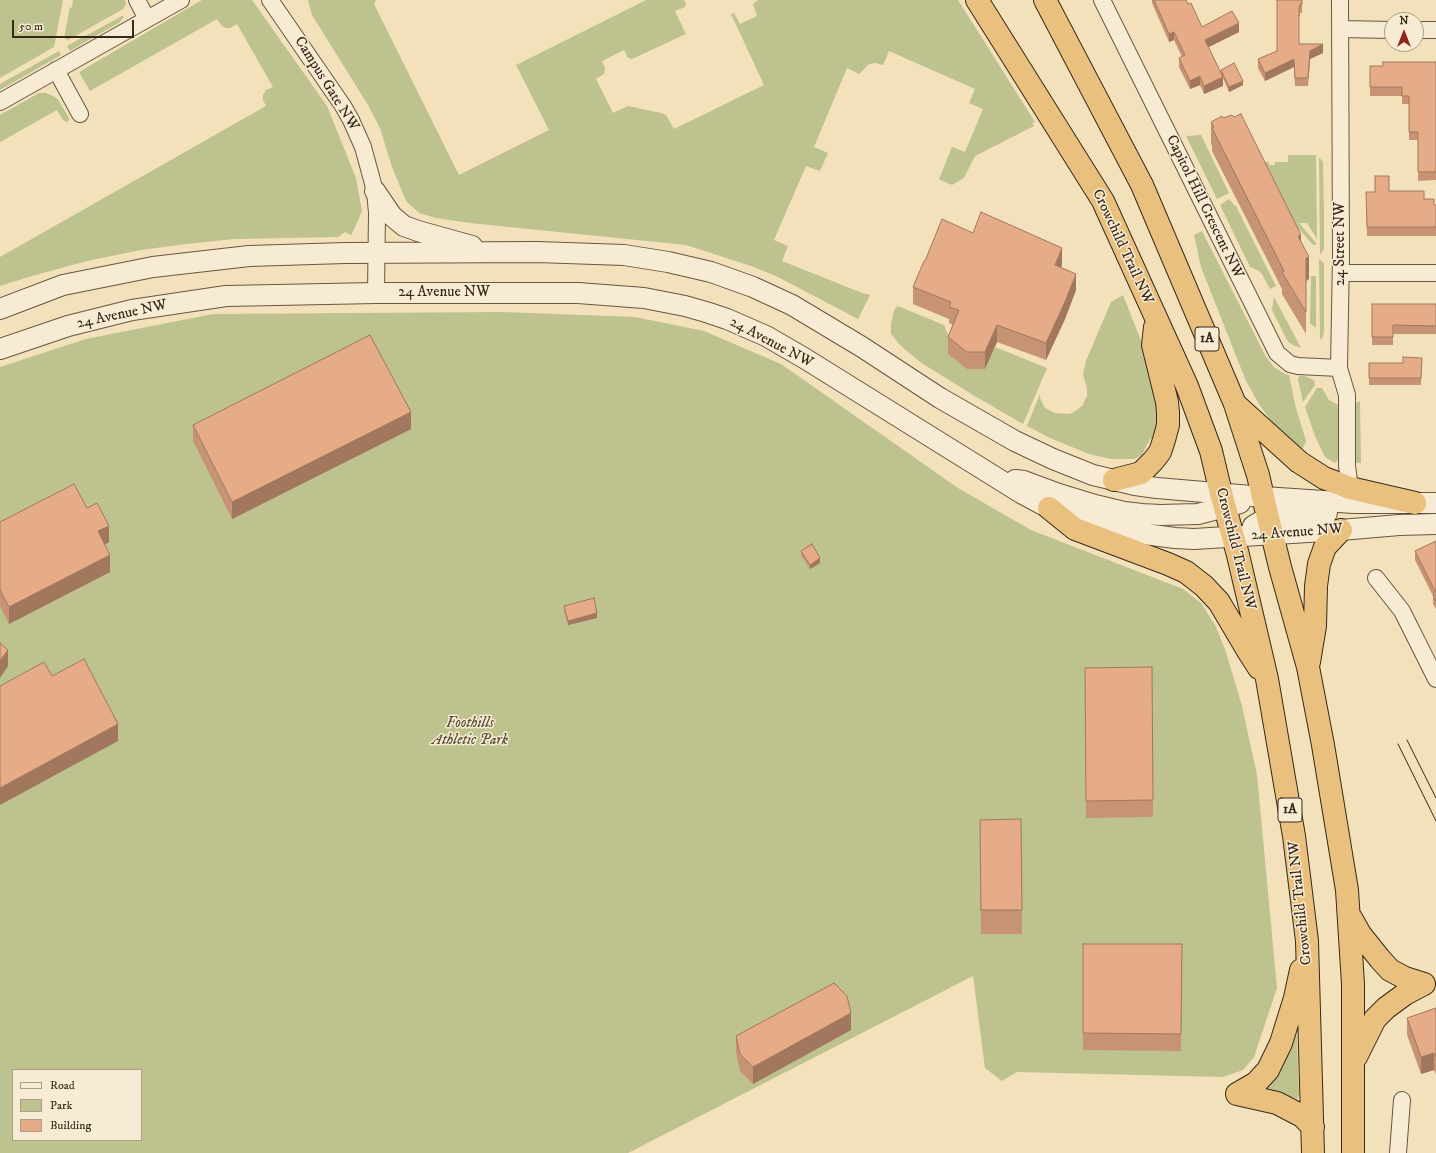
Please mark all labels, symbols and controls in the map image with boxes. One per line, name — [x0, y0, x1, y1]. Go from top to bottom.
scale bar — [14, 12, 136, 38]
north arrow — [1384, 12, 1424, 52]
text: N — [1399, 14, 1409, 28]
text: 50 m — [19, 19, 43, 34]
street label: Campus Gate NW — [290, 34, 362, 134]
street label: Capitol Hill Crescent NW — [1161, 132, 1247, 282]
street label: Crowchild Trail NW — [1087, 187, 1157, 307]
street label: 24 Street NW — [1332, 202, 1350, 286]
street label: 24 Avenue NW — [398, 284, 490, 302]
street label: 24 Avenue NW — [75, 297, 169, 333]
street label: 24 Avenue NW — [726, 314, 816, 372]
road number: 1A — [1195, 327, 1219, 351]
street label: Crowchild Trail NW — [1211, 486, 1259, 612]
street label: 24 Avenue NW — [1251, 521, 1343, 545]
park label: Foothills Athletic Park — [432, 715, 508, 750]
road number: 1A — [1278, 798, 1302, 822]
street label: Crowchild Trail NW — [1286, 840, 1316, 966]
legend — [12, 1069, 142, 1141]
text: Road — [50, 1078, 75, 1093]
text: Park — [50, 1098, 72, 1113]
text: Building — [50, 1118, 91, 1133]

